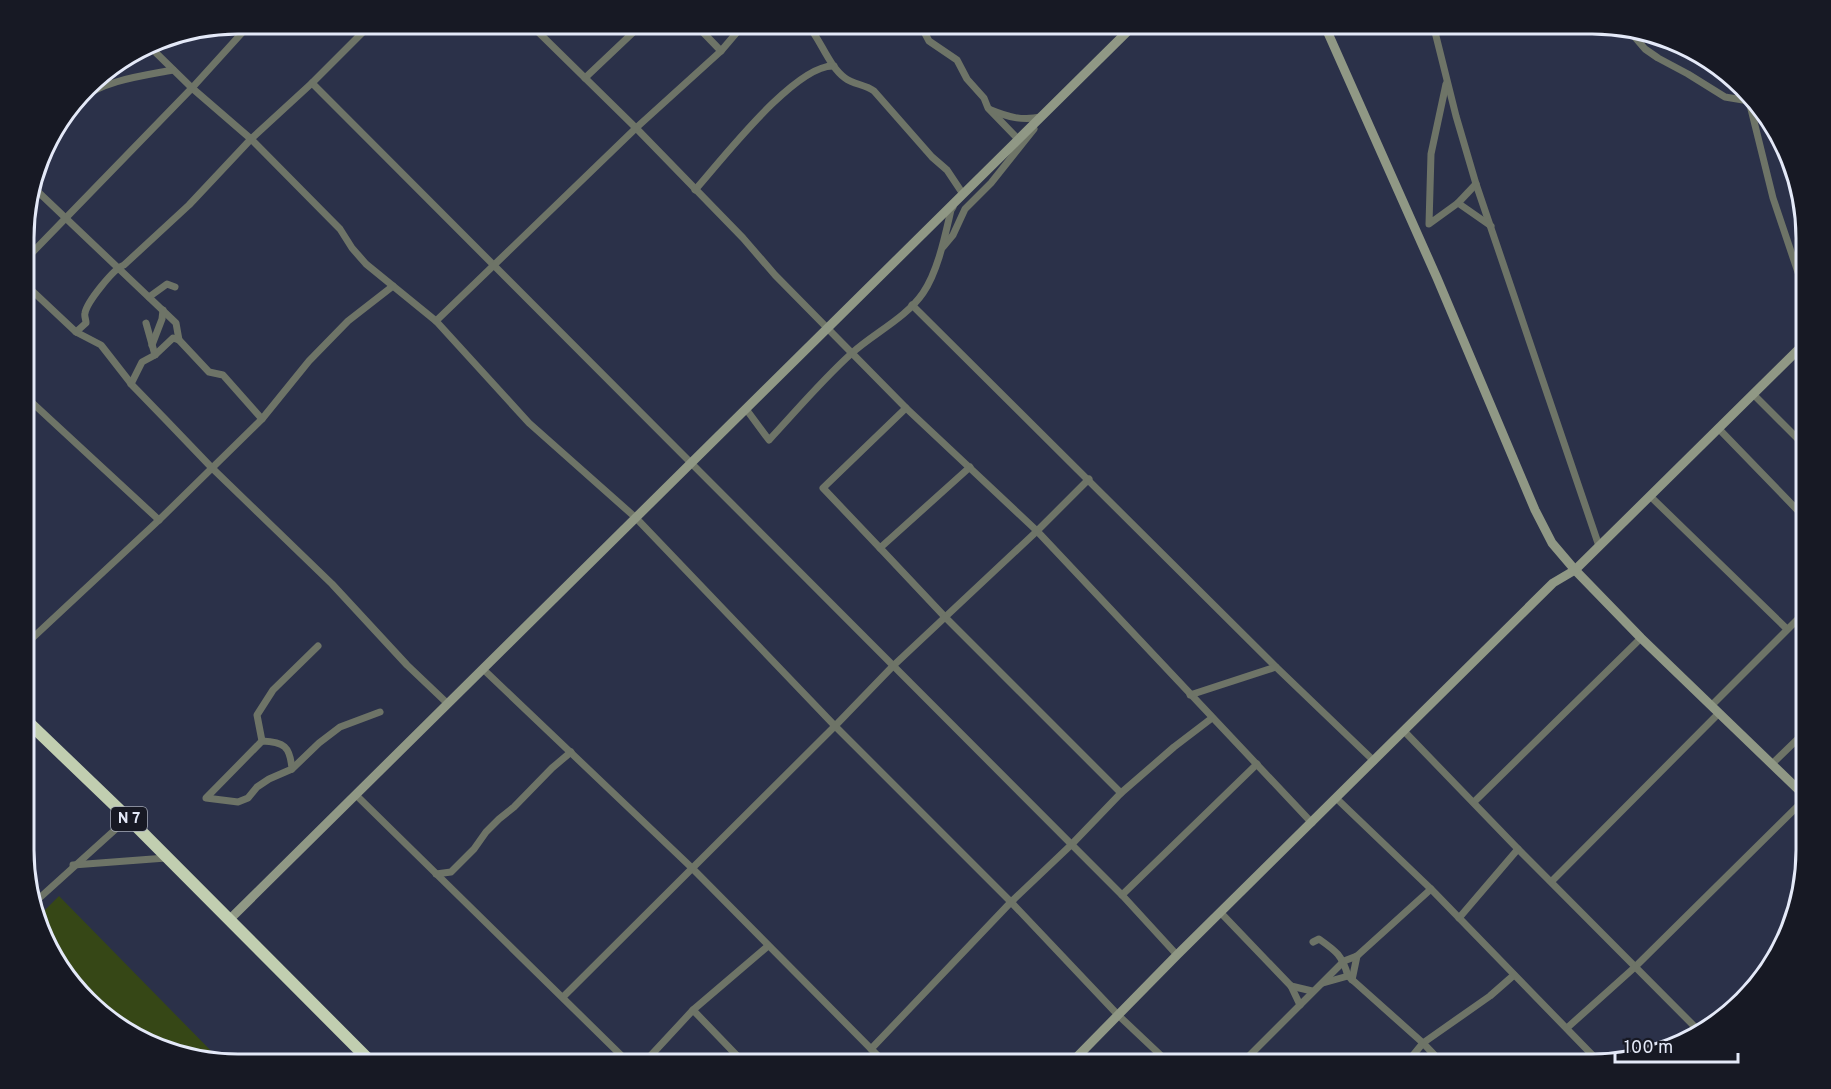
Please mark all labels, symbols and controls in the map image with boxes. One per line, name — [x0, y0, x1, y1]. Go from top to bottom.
road number: N 7 — [111, 807, 147, 831]
scale bar — [1615, 1026, 1738, 1064]
text: 100 m — [1624, 1037, 1673, 1060]

